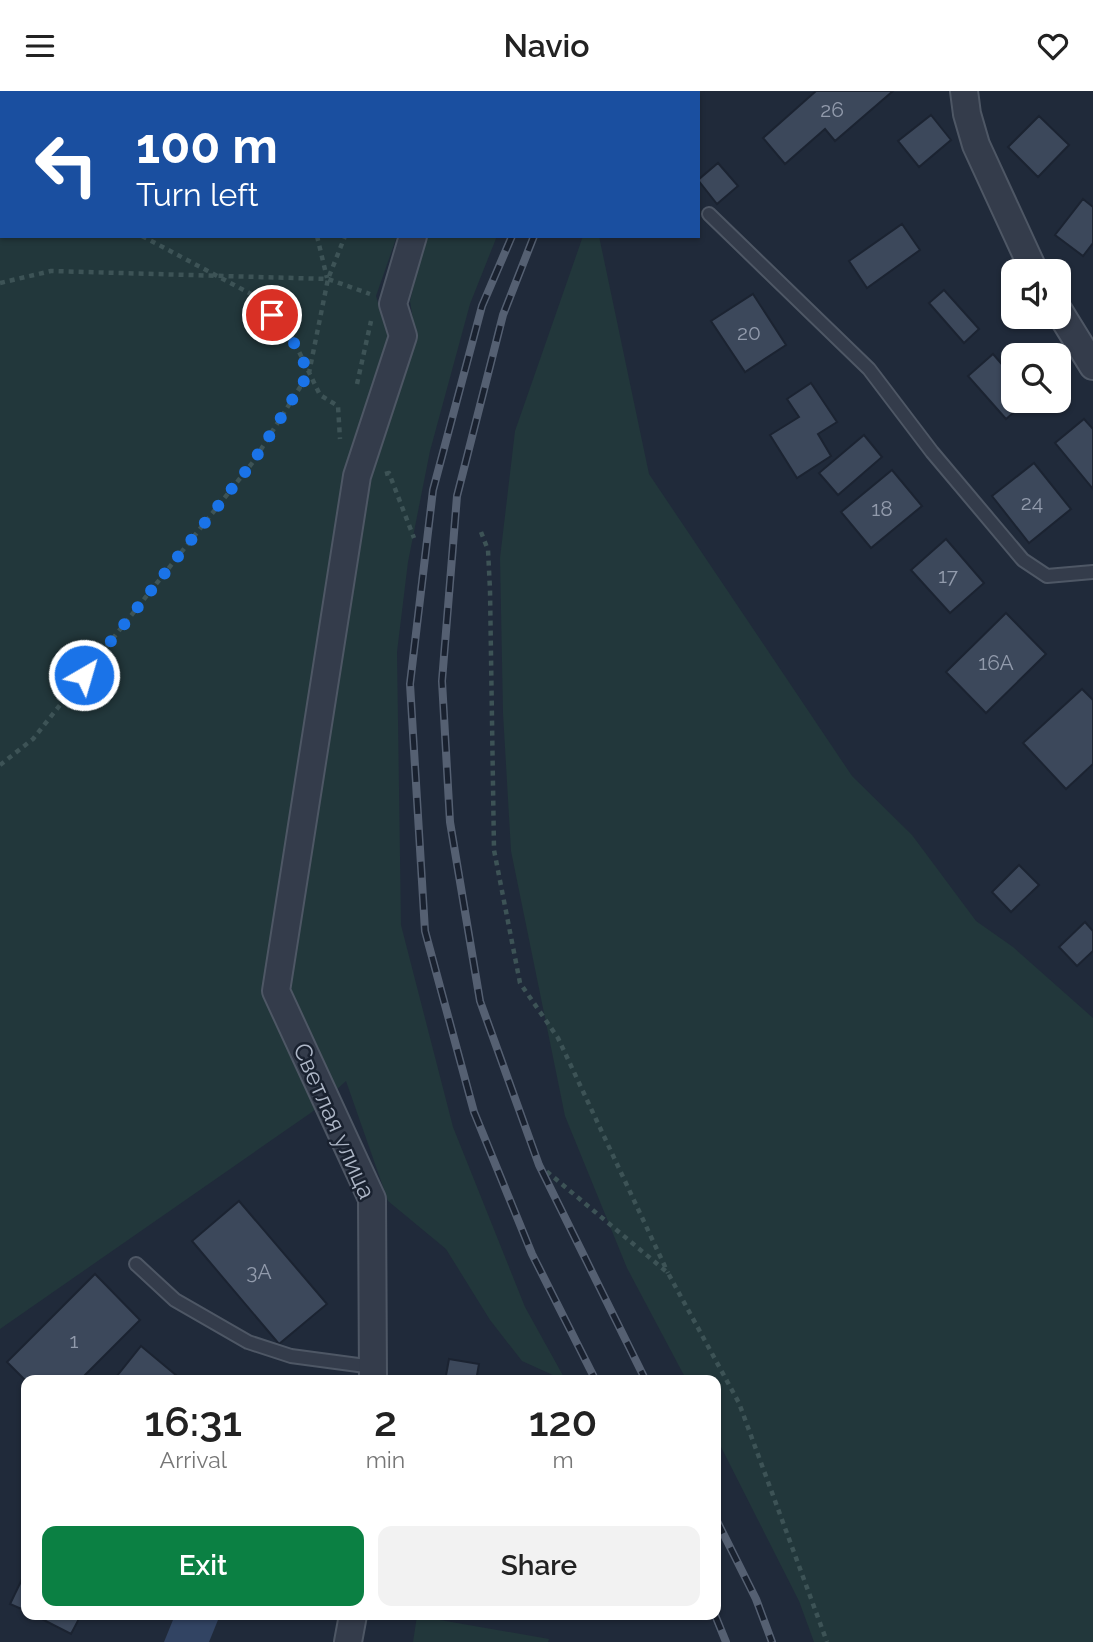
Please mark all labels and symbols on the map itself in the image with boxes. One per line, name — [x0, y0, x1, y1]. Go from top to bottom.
house number: 26 — [820, 97, 844, 122]
pin — [242, 285, 302, 345]
house number: 20 — [737, 320, 761, 345]
house number: 24 — [1021, 490, 1043, 515]
house number: 18 — [871, 496, 893, 521]
house number: 17 — [938, 563, 959, 588]
position arrow — [47, 638, 121, 712]
house number: 16А — [978, 650, 1014, 675]
street label: Светлая улица — [287, 1038, 382, 1203]
house number: 3А — [246, 1259, 272, 1284]
house number: 1 — [70, 1328, 79, 1353]

